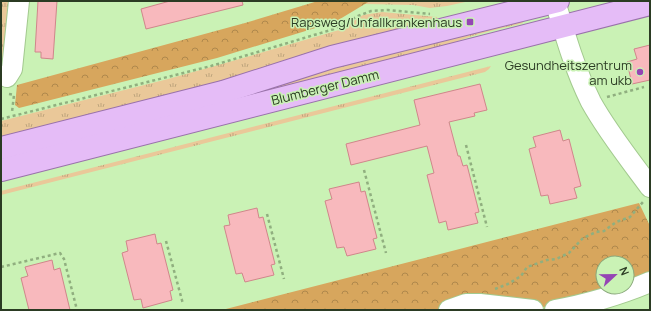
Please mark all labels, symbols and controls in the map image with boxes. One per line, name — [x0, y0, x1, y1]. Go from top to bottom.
place label: Rapsweg/Unfallkrankenhaus — [291, 13, 462, 31]
marker: Rapsweg/Unfallkrankenhaus — [465, 17, 475, 27]
place label: Gesundheitszentrum am ukb — [505, 56, 632, 89]
street label: Blumberger Damm — [269, 65, 381, 109]
marker: Gesundheitszentrum am ukb — [635, 67, 645, 77]
north arrow — [595, 255, 635, 295]
text: N — [616, 265, 633, 278]

